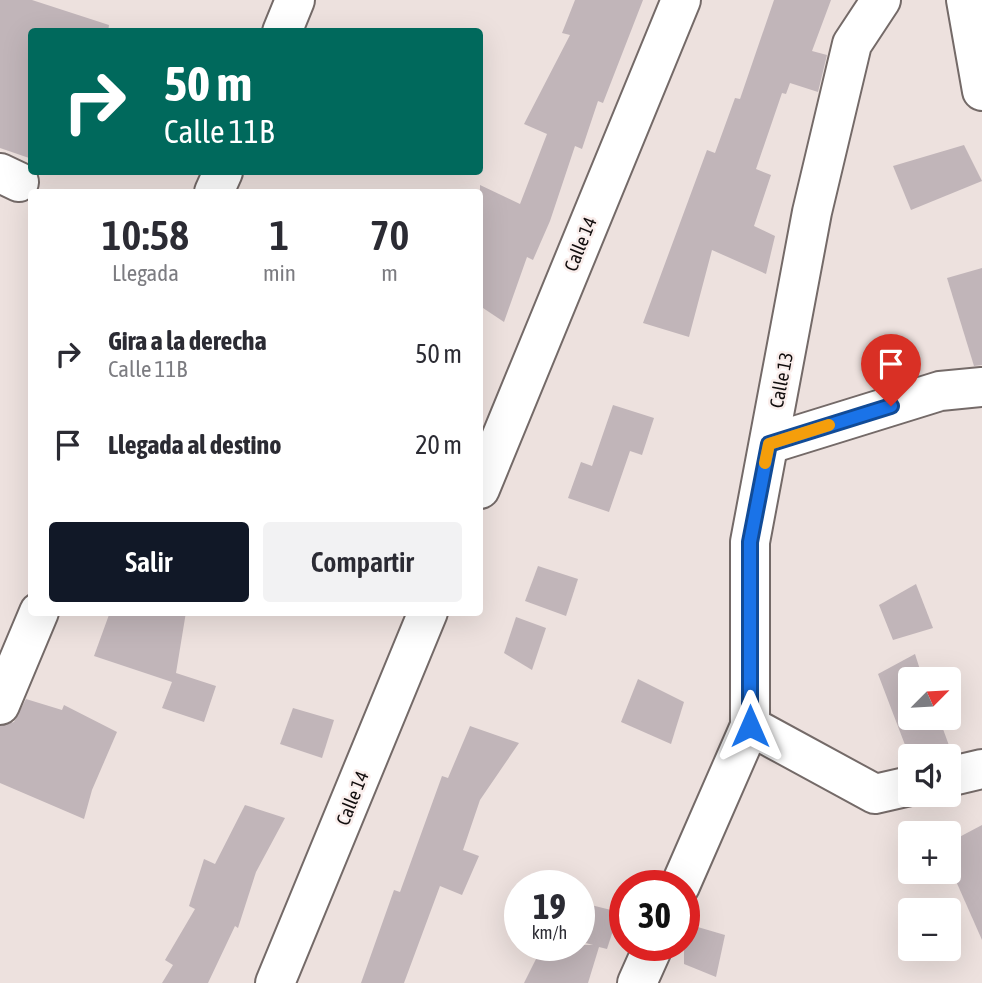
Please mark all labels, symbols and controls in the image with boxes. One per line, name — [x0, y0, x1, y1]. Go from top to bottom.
text: 50 m — [164, 55, 252, 111]
icon: right — [49, 56, 140, 147]
text: Calle 11B — [164, 113, 274, 150]
text: 10:58 — [102, 211, 189, 259]
text: 1 — [270, 211, 289, 259]
text: 70 — [370, 211, 409, 259]
street label: Calle 14 — [559, 214, 601, 274]
text: Llegada — [112, 260, 179, 286]
text: min — [263, 260, 296, 286]
text: m — [381, 260, 398, 286]
text: Gira a la derecha — [108, 326, 267, 356]
pin — [861, 334, 921, 406]
icon: right — [49, 335, 87, 373]
text: 50 m — [415, 339, 462, 369]
icon: arrive — [872, 345, 910, 383]
street label: Calle 13 — [765, 350, 797, 410]
text: Calle 11B — [108, 356, 187, 382]
icon: arrive — [49, 426, 87, 464]
text: Llegada al destino — [108, 430, 281, 460]
text: 20 m — [415, 430, 462, 460]
button: Salir — [49, 522, 249, 602]
button: Compartir — [263, 522, 462, 602]
north arrow — [898, 667, 961, 730]
map controls — [898, 667, 961, 961]
position arrow — [713, 689, 787, 763]
button: sound — [898, 744, 961, 807]
street label: Calle 14 — [331, 768, 373, 828]
button: + — [898, 821, 961, 884]
speed limit sign: 30 — [609, 870, 700, 961]
text: 19 — [533, 886, 566, 926]
button: − — [898, 898, 961, 961]
text: km/h — [532, 922, 567, 943]

